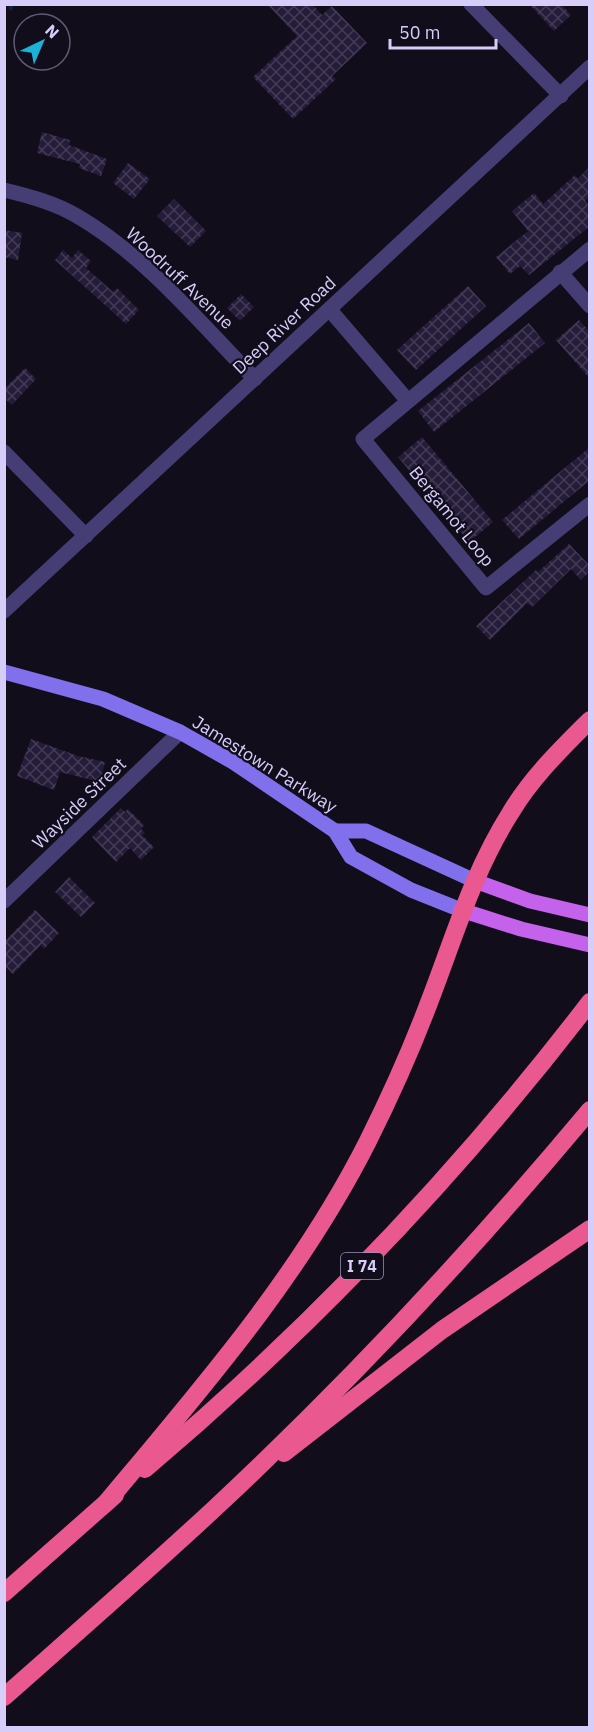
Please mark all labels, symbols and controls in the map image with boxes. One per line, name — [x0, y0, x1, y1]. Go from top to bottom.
north arrow — [12, 12, 72, 72]
scale bar — [390, 12, 496, 50]
text: N — [41, 20, 64, 42]
text: 50 m — [399, 21, 441, 44]
street label: Woodruff Avenue — [121, 222, 239, 334]
street label: Deep River Road — [227, 271, 341, 379]
street label: Bergamot Loop — [404, 461, 500, 571]
street label: Jamestown Parkway — [188, 710, 342, 818]
street label: Wayside Street — [27, 753, 131, 853]
road number: I 74 — [341, 1253, 383, 1279]

